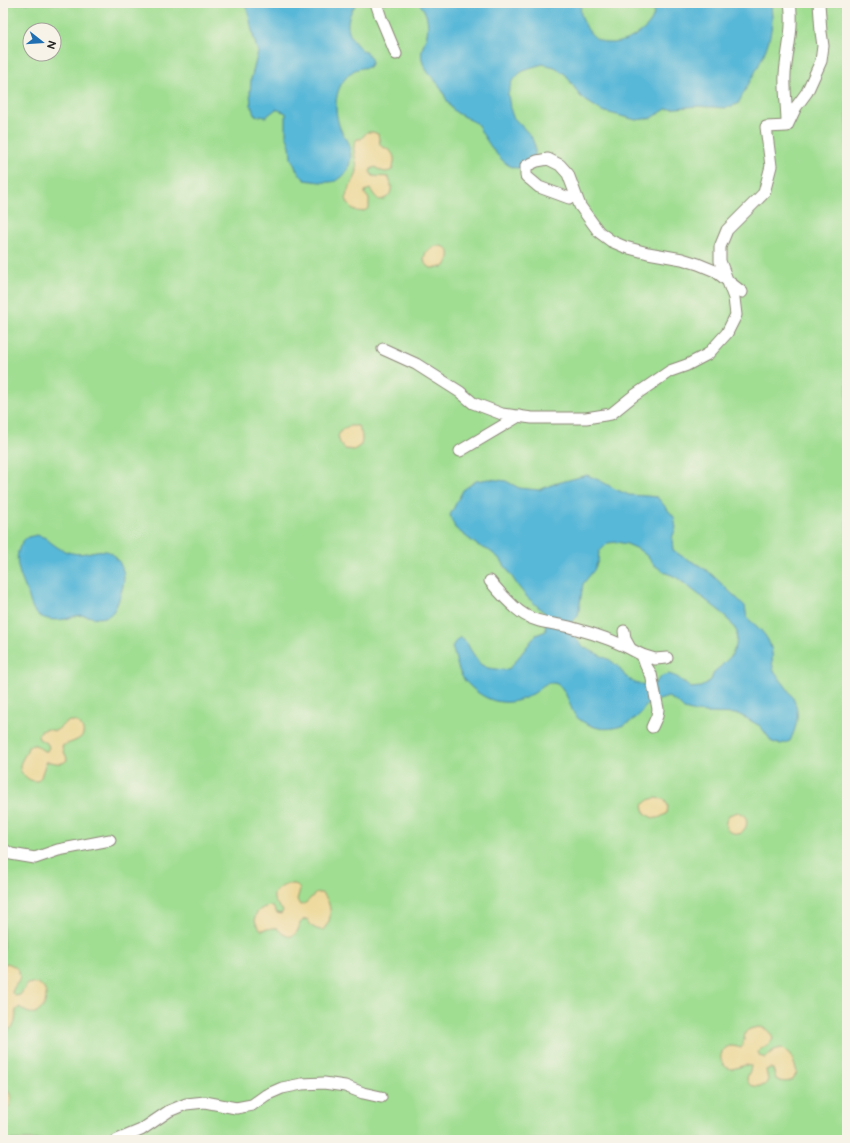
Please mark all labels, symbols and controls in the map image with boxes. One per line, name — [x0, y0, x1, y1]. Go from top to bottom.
north arrow — [22, 22, 62, 62]
text: N — [44, 39, 59, 51]

